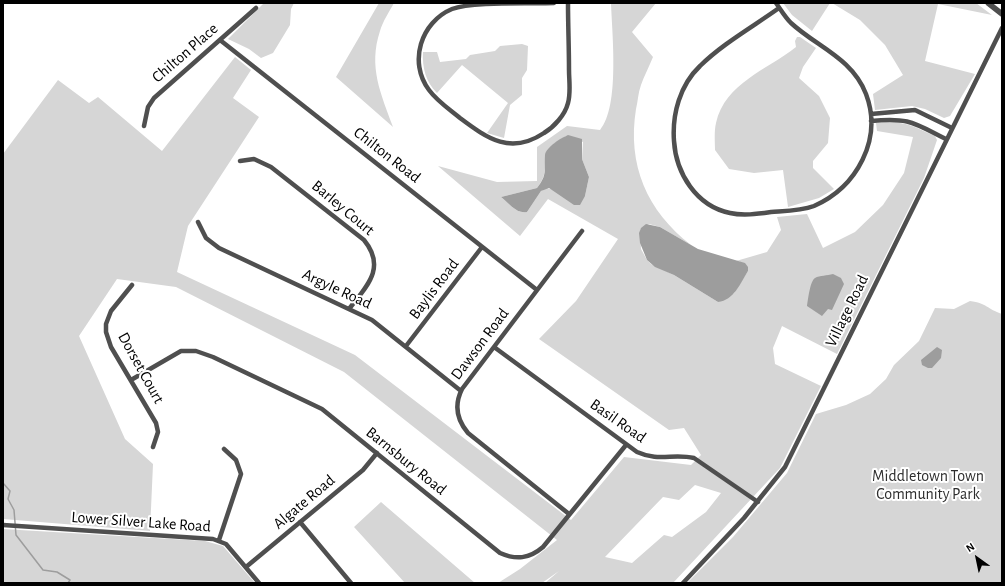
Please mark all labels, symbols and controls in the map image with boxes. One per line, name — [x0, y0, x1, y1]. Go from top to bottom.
street label: Chilton Place — [148, 19, 222, 87]
street label: Chilton Road — [350, 123, 424, 187]
street label: Barley Court — [308, 176, 378, 240]
street label: Baylis Road — [405, 255, 463, 323]
street label: Argyle Road — [299, 265, 375, 313]
street label: Village Road — [821, 272, 873, 350]
street label: Dawson Road — [447, 304, 513, 384]
street label: Dorset Court — [114, 329, 168, 407]
street label: Basil Road — [586, 395, 650, 447]
street label: Barnsbury Road — [362, 423, 450, 499]
park label: Middletown Town Community Park — [872, 466, 984, 504]
street label: Algate Road — [269, 471, 339, 533]
street label: Lower Silver Lake Road — [71, 508, 211, 536]
north arrow — [957, 538, 997, 578]
text: N — [964, 541, 976, 554]

